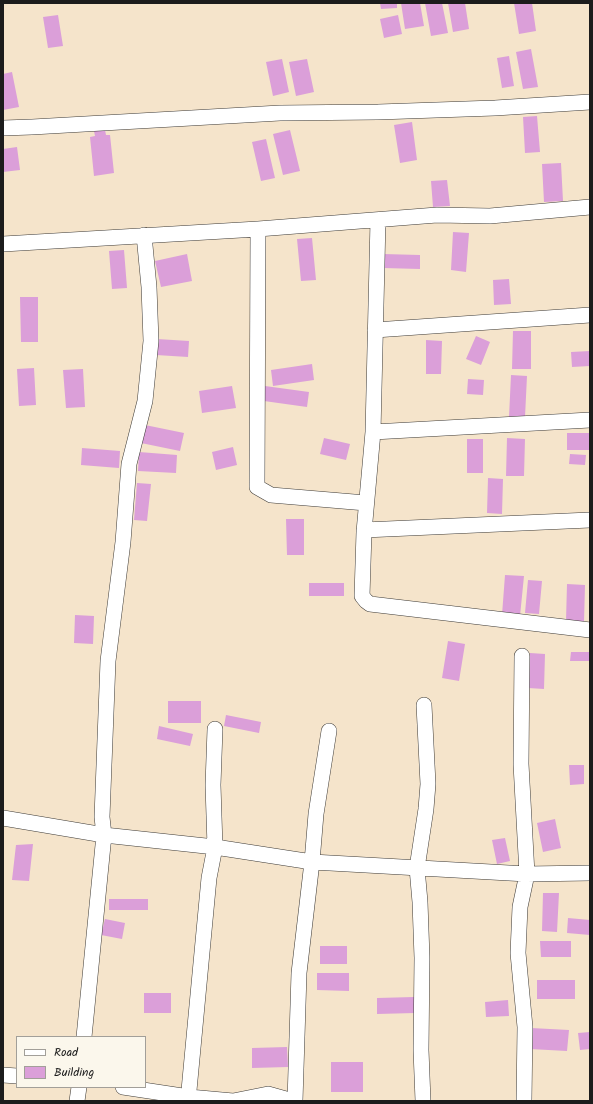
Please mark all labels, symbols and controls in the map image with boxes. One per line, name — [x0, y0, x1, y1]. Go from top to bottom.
legend — [16, 1036, 146, 1088]
text: Road — [54, 1043, 78, 1062]
text: Building — [54, 1063, 94, 1082]

